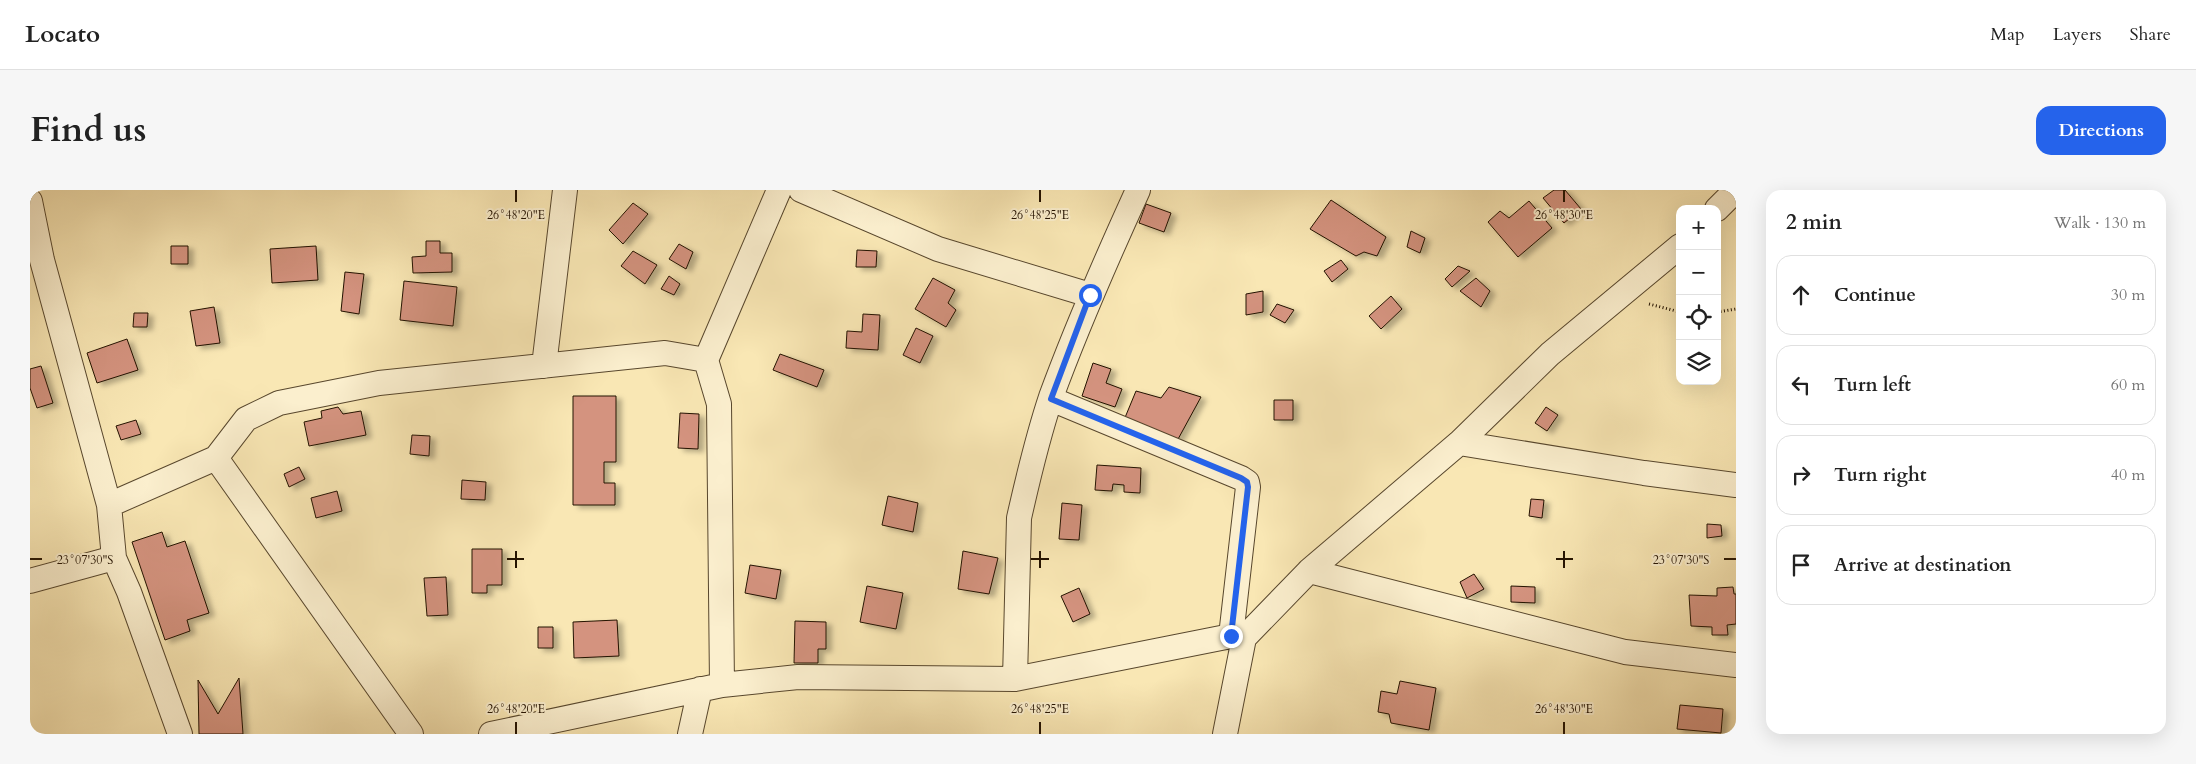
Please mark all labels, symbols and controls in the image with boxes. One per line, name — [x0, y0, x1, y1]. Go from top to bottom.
text: Locato — [25, 18, 100, 51]
text: Map — [1990, 22, 2025, 47]
text: Layers — [2053, 22, 2102, 47]
text: Share — [2130, 22, 2171, 47]
text: Find us — [30, 106, 146, 154]
button: Directions — [2036, 106, 2166, 155]
map controls — [1676, 205, 1721, 385]
button: + — [1676, 205, 1721, 250]
text: 26°48'20"E — [487, 207, 545, 223]
text: 26°48'25"E — [1011, 207, 1069, 223]
text: 26°48'30"E — [1535, 207, 1593, 223]
text: 2 min — [1786, 208, 1842, 237]
text: Walk · 130 m — [2054, 212, 2146, 234]
button: − — [1676, 250, 1721, 295]
icon: ahead — [1787, 281, 1815, 309]
text: Continue — [1834, 282, 1916, 308]
route start — [1079, 284, 1102, 307]
text: 30 m — [2111, 284, 2145, 306]
button: locate — [1676, 295, 1721, 340]
button: layers — [1676, 340, 1721, 385]
icon: left — [1787, 371, 1815, 399]
text: Turn left — [1834, 372, 1911, 398]
text: 60 m — [2111, 374, 2145, 396]
icon: right — [1787, 461, 1815, 489]
text: Turn right — [1834, 462, 1926, 488]
text: 40 m — [2111, 464, 2145, 486]
icon: arrive — [1787, 551, 1815, 579]
text: 23°07'30"S — [57, 552, 113, 568]
text: 23°07'30"S — [1653, 552, 1709, 568]
text: Arrive at destination — [1834, 552, 2011, 578]
route end — [1220, 625, 1243, 648]
text: 26°48'20"E — [487, 701, 545, 717]
text: 26°48'25"E — [1011, 701, 1069, 717]
text: 26°48'30"E — [1535, 701, 1593, 717]

